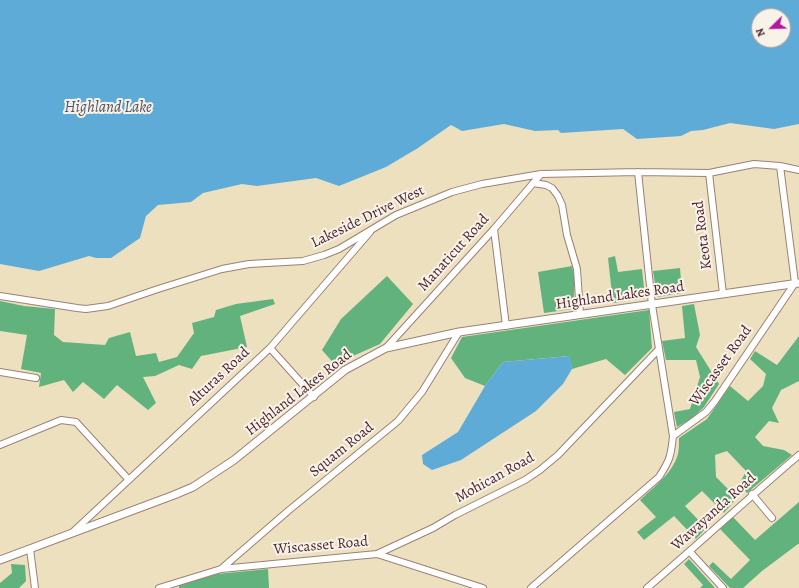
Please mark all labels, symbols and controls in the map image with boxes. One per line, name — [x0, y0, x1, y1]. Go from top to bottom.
north arrow — [751, 8, 791, 48]
text: N — [752, 26, 769, 39]
water label: Highland Lake — [64, 98, 152, 118]
street label: Lakeside Drive West — [308, 182, 428, 252]
street label: Keota Road — [690, 200, 716, 270]
street label: Manaticut Road — [415, 211, 493, 295]
street label: Highland Lakes Road — [555, 278, 685, 314]
street label: Wiscasset Road — [686, 322, 756, 410]
street label: Alturas Road — [184, 344, 254, 410]
street label: Highland Lakes Road — [242, 346, 356, 440]
street label: Squam Road — [306, 419, 378, 481]
street label: Mohican Road — [452, 449, 538, 507]
street label: Wawayanda Road — [668, 469, 760, 555]
street label: Wiscasset Road — [273, 533, 369, 559]

